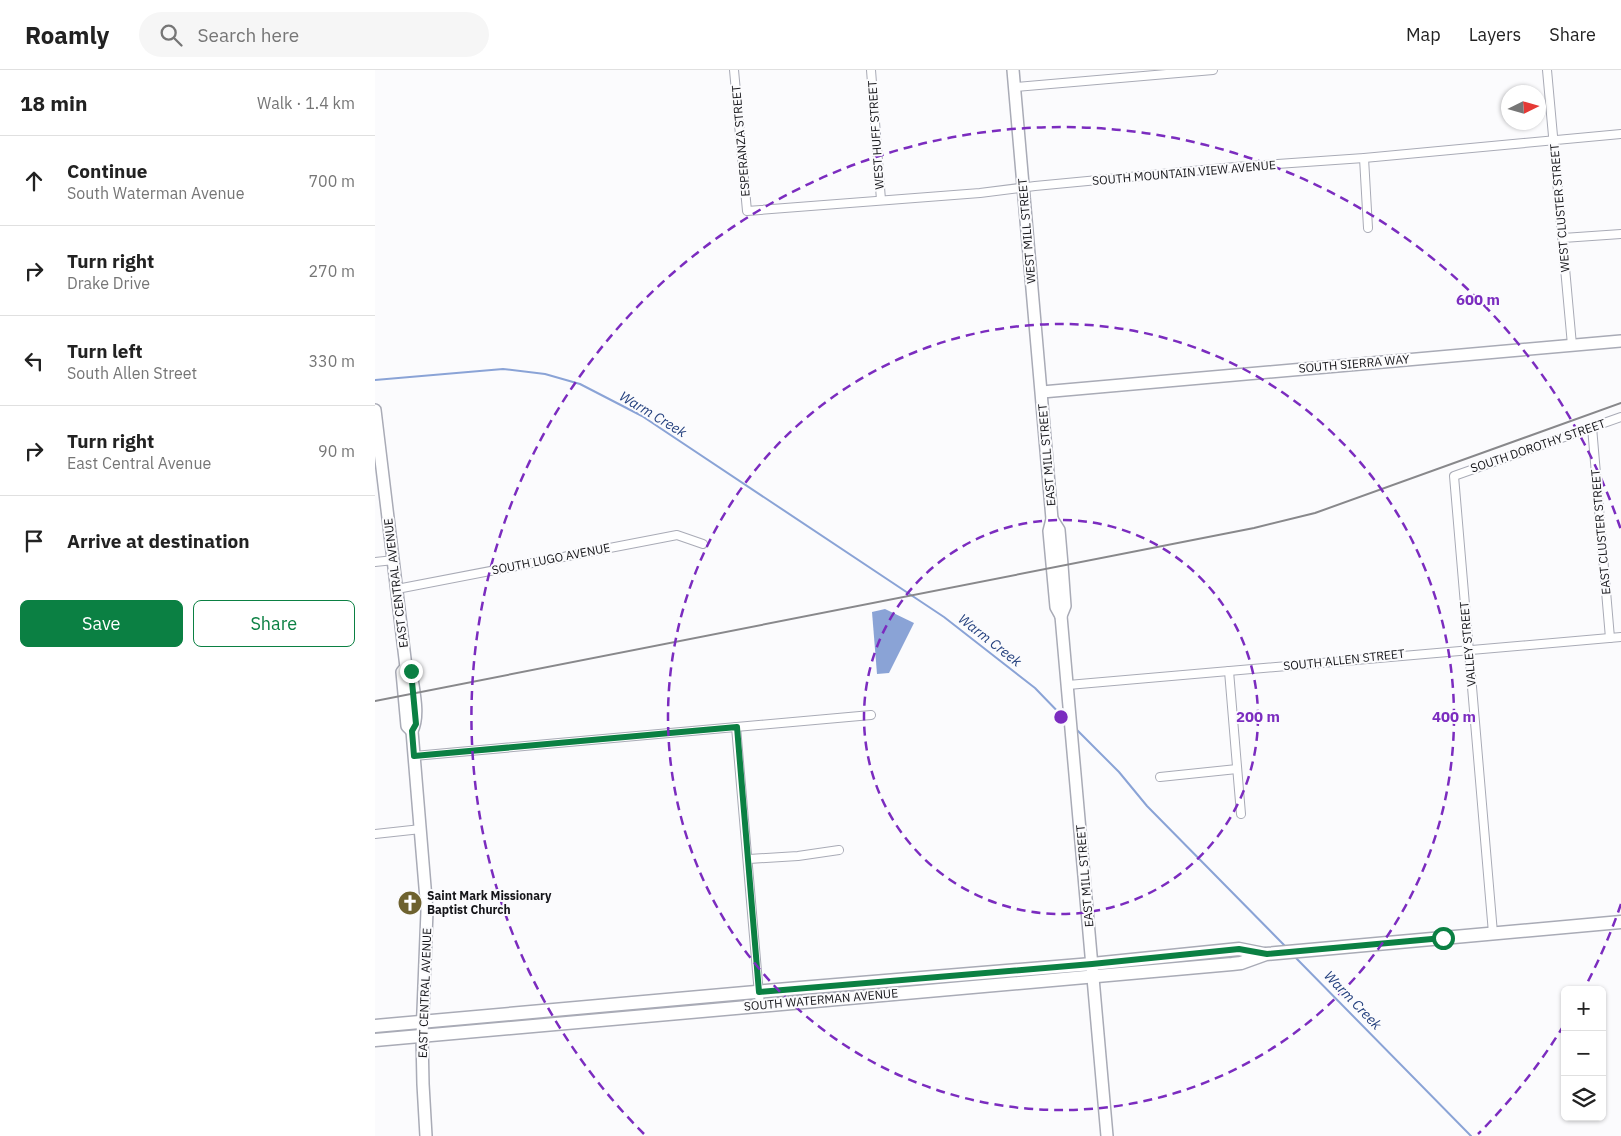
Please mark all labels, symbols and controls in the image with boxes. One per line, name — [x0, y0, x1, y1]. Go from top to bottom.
search box — [139, 12, 489, 57]
text: Roamly — [25, 19, 109, 51]
icon: search — [157, 21, 185, 49]
text: Search here — [197, 23, 299, 47]
text: Map — [1406, 23, 1441, 46]
text: Layers — [1469, 23, 1521, 46]
text: Share — [1549, 23, 1596, 46]
street label: WEST HUFF STREET — [864, 80, 887, 190]
street label: ESPERANZA STREET — [728, 85, 753, 197]
north arrow — [1501, 85, 1546, 130]
text: 18 min — [20, 89, 87, 117]
text: Walk · 1.4 km — [257, 93, 355, 113]
street label: WEST CLUSTER STREET — [1546, 143, 1573, 273]
street label: SOUTH MOUNTAIN VIEW AVENUE — [1092, 157, 1276, 188]
text: Continue — [67, 159, 147, 183]
icon: ahead — [20, 167, 48, 195]
text: 700 m — [308, 171, 355, 191]
street label: WEST MILL STREET — [1014, 178, 1039, 284]
text: South Waterman Avenue — [67, 183, 244, 203]
text: Turn right — [67, 249, 154, 273]
icon: right — [20, 257, 48, 285]
text: 270 m — [308, 261, 355, 281]
text: Drake Drive — [67, 273, 150, 293]
text: 600 m — [1456, 290, 1500, 309]
text: Turn left — [67, 339, 143, 363]
icon: left — [20, 347, 48, 375]
text: 330 m — [308, 351, 355, 371]
street label: SOUTH SIERRA WAY — [1298, 351, 1410, 376]
text: South Allen Street — [67, 363, 197, 383]
water label: Warm Creek — [616, 387, 691, 441]
street label: EAST MILL STREET — [1035, 403, 1058, 507]
street label: SOUTH DOROTHY STREET — [1468, 415, 1607, 476]
text: Turn right — [67, 429, 154, 453]
icon: right — [20, 437, 48, 465]
text: 90 m — [318, 441, 355, 461]
text: East Central Avenue — [67, 453, 211, 473]
street label: EAST CLUSTER STREET — [1588, 469, 1613, 595]
street label: EAST CENTRAL AVENUE — [380, 517, 411, 649]
icon: arrive — [20, 527, 48, 555]
text: Arrive at destination — [67, 529, 250, 553]
street label: SOUTH LUGO AVENUE — [490, 540, 611, 577]
button: Save — [20, 600, 183, 647]
button: Share — [193, 600, 355, 647]
street label: VALLEY STREET — [1456, 601, 1479, 687]
water label: Warm Creek — [955, 610, 1026, 671]
street label: SOUTH ALLEN STREET — [1282, 646, 1406, 673]
route end — [400, 660, 423, 683]
text: 200 m — [1236, 707, 1280, 726]
text: 400 m — [1432, 707, 1476, 726]
centre of rings — [1052, 708, 1070, 726]
street label: EAST MILL STREET — [1073, 824, 1096, 928]
place label: Saint Mark Missionary Baptist Church — [427, 888, 552, 917]
church icon: Saint Mark Missionary Baptist Church — [397, 890, 423, 916]
route start — [1432, 927, 1455, 950]
street label: EAST CENTRAL AVENUE — [415, 928, 434, 1058]
water label: Warm Creek — [1320, 967, 1386, 1034]
street label: SOUTH WATERMAN AVENUE — [743, 985, 899, 1014]
map controls — [1561, 986, 1606, 1121]
button: + — [1561, 986, 1606, 1031]
button: − — [1561, 1031, 1606, 1076]
button: layers — [1561, 1076, 1606, 1121]

